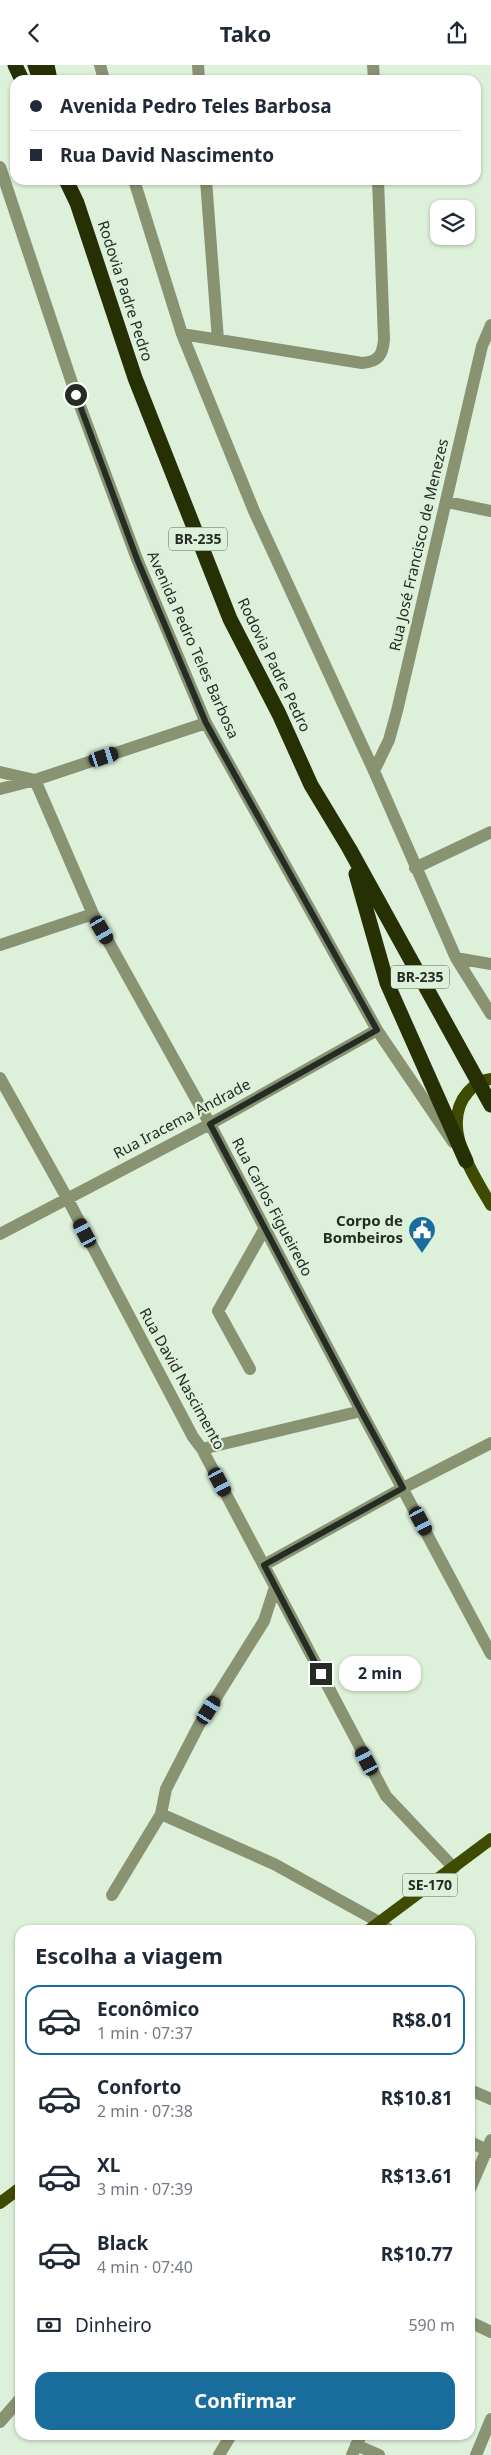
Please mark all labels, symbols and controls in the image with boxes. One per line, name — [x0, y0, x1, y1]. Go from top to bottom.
text: Tako — [220, 18, 271, 48]
icon: back — [20, 19, 48, 47]
icon: share — [443, 19, 471, 47]
text: Avenida Pedro Teles Barbosa — [60, 93, 332, 119]
text: Rua David Nascimento — [60, 142, 274, 168]
map controls — [430, 200, 475, 245]
button: layers — [430, 200, 475, 245]
street label: Rodovia Padre Pedro — [94, 218, 158, 364]
route start — [65, 384, 87, 406]
street label: Rua José Francisco de Menezes — [384, 437, 452, 653]
road number: BR-235 — [169, 527, 227, 551]
street label: Avenida Pedro Teles Barbosa — [143, 548, 244, 742]
street label: Rodovia Padre Pedro — [234, 594, 316, 735]
car — [87, 745, 120, 769]
car — [88, 913, 115, 947]
road number: BR-235 — [391, 965, 449, 989]
street label: Rua Iracema Andrade — [110, 1074, 254, 1163]
street label: Rua Carlos Figueiredo — [228, 1134, 318, 1279]
place label: Corpo de Bombeiros — [323, 1210, 403, 1247]
public building icon: Corpo de Bombeiros — [407, 1215, 437, 1254]
car — [71, 1216, 98, 1250]
street label: Rua David Nascimento — [136, 1304, 230, 1453]
car — [206, 1465, 233, 1499]
car — [407, 1504, 434, 1538]
callout: 2 min — [338, 1657, 421, 1691]
text: 2 min — [358, 1662, 402, 1684]
route end — [310, 1663, 332, 1685]
car — [194, 1693, 223, 1727]
car — [353, 1744, 380, 1778]
road number: SE-170 — [402, 1873, 458, 1897]
text: Escolha a viagem — [35, 1940, 223, 1970]
text: Econômico — [97, 1996, 199, 2022]
icon: car — [37, 1998, 82, 2043]
text: R$8.01 — [392, 2007, 453, 2033]
text: 1 min · 07:37 — [97, 2022, 193, 2044]
text: Conforto — [97, 2074, 181, 2100]
icon: car — [37, 2076, 82, 2121]
text: R$10.81 — [381, 2085, 453, 2111]
text: 2 min · 07:38 — [97, 2100, 193, 2122]
text: XL — [97, 2152, 120, 2178]
icon: car — [37, 2154, 82, 2199]
text: R$13.61 — [381, 2163, 453, 2189]
text: 3 min · 07:39 — [97, 2178, 193, 2200]
text: Black — [97, 2230, 148, 2256]
icon: car — [37, 2232, 82, 2277]
text: R$10.77 — [381, 2241, 453, 2267]
text: 4 min · 07:40 — [97, 2256, 193, 2278]
icon: cash — [35, 2311, 63, 2339]
text: Dinheiro — [75, 2312, 152, 2338]
text: 590 m — [408, 2314, 455, 2336]
button: Confirmar — [35, 2372, 455, 2430]

